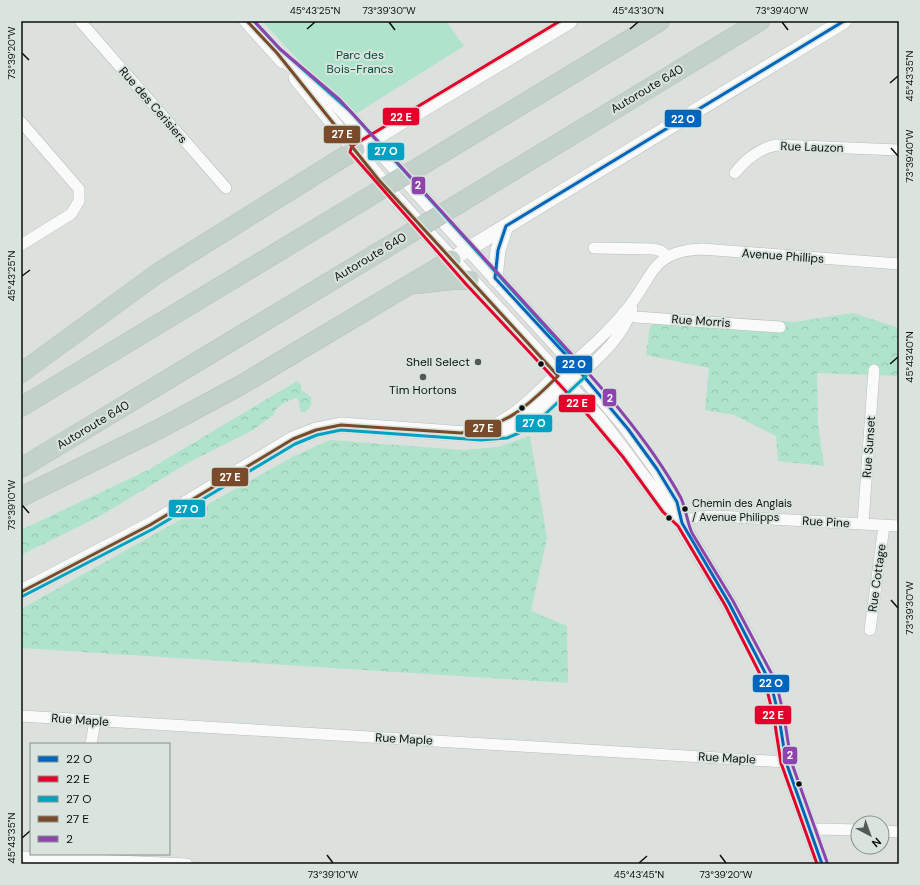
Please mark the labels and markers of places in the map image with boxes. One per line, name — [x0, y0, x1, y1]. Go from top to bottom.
place label: Shell Select — [406, 354, 470, 370]
marker: Shell Select — [473, 357, 483, 367]
unlabelled marker — [536, 359, 546, 369]
marker: Tim Hortons — [418, 372, 428, 382]
place label: Tim Hortons — [389, 382, 457, 398]
unlabelled marker — [517, 403, 527, 413]
place label: Chemin des Anglais / Avenue Philipps — [692, 496, 792, 524]
marker: Chemin des Anglais / Avenue Philipps — [680, 504, 690, 514]
unlabelled marker — [664, 513, 674, 523]
unlabelled marker — [794, 779, 804, 789]

